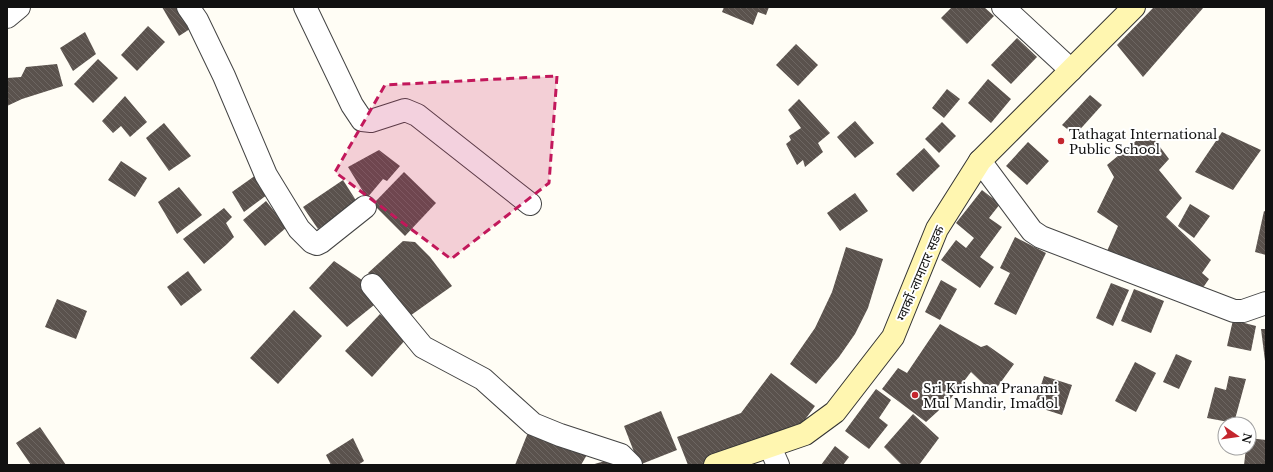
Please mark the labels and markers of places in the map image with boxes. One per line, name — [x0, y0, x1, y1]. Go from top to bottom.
place label: Tathagat International Public School — [1069, 126, 1217, 158]
marker: Tathagat International Public School — [1056, 136, 1066, 146]
place label: Sri Krishna Pranami Mul Mandir, Imadol — [923, 380, 1059, 412]
marker: Sri Krishna Pranami Mul Mandir, Imadol — [910, 390, 920, 400]

